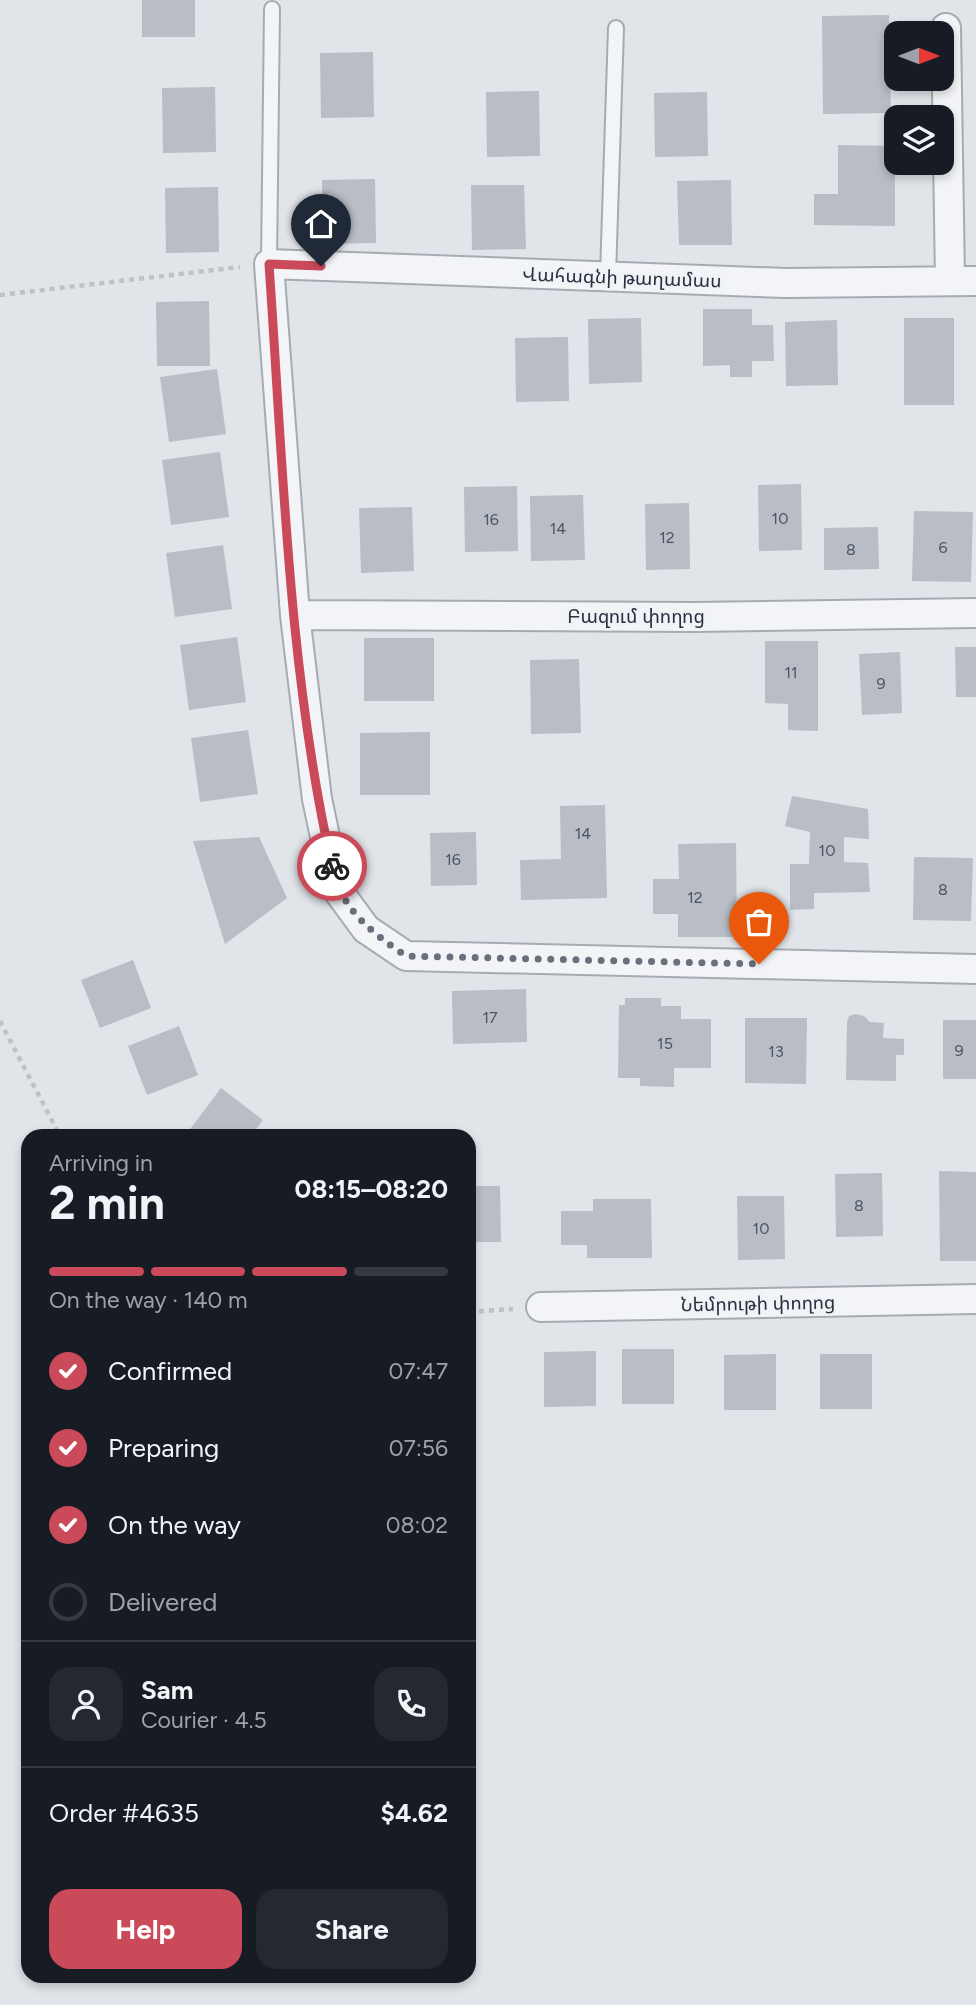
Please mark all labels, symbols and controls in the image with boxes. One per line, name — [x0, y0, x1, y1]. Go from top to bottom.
north arrow — [884, 21, 954, 91]
map controls — [884, 21, 954, 175]
button: layers — [884, 105, 954, 175]
pin — [291, 194, 351, 266]
icon: home — [302, 205, 340, 243]
street label: Վահագնի թաղամաս — [522, 263, 722, 292]
house number: 10 — [772, 509, 788, 528]
house number: 16 — [483, 510, 499, 529]
house number: 14 — [550, 519, 566, 538]
house number: 12 — [659, 528, 675, 547]
house number: 6 — [938, 538, 948, 557]
house number: 8 — [846, 540, 856, 559]
street label: Բազում փողոց — [567, 605, 705, 628]
house number: 11 — [784, 663, 798, 682]
house number: 9 — [876, 674, 886, 693]
house number: 14 — [575, 824, 591, 843]
courier — [297, 831, 367, 901]
house number: 10 — [819, 841, 835, 860]
icon: bike — [313, 847, 351, 885]
house number: 16 — [445, 850, 461, 869]
house number: 8 — [938, 880, 948, 899]
house number: 12 — [687, 888, 703, 907]
pin — [729, 892, 789, 964]
icon: bag — [740, 903, 778, 941]
house number: 17 — [482, 1008, 498, 1027]
house number: 15 — [657, 1034, 673, 1053]
house number: 9 — [954, 1041, 964, 1060]
house number: 13 — [768, 1042, 784, 1061]
text: Arriving in — [49, 1149, 153, 1177]
text: 08:15–08:20 — [295, 1173, 448, 1205]
text: 2 min — [49, 1175, 165, 1231]
house number: 8 — [854, 1196, 864, 1215]
house number: 10 — [753, 1219, 769, 1238]
text: On the way · 140 m — [49, 1286, 248, 1314]
street label: Նեմրութի փողոց — [680, 1291, 836, 1316]
icon: check — [49, 1352, 87, 1390]
text: Confirmed — [108, 1355, 232, 1387]
text: 07:47 — [388, 1357, 448, 1385]
icon: check — [49, 1429, 87, 1467]
text: Preparing — [108, 1432, 219, 1464]
text: 07:56 — [389, 1434, 448, 1462]
icon: check — [49, 1506, 87, 1544]
text: On the way — [108, 1509, 241, 1541]
text: 08:02 — [386, 1511, 448, 1539]
text: Delivered — [108, 1586, 217, 1618]
button: person — [49, 1667, 123, 1741]
button: phone — [374, 1667, 448, 1741]
text: Sam — [141, 1674, 193, 1706]
text: Courier · 4.5 — [141, 1706, 267, 1734]
text: Order #4635 — [49, 1797, 199, 1829]
text: $4.62 — [381, 1797, 448, 1829]
button: Help — [49, 1889, 242, 1969]
button: Share — [256, 1889, 448, 1969]

